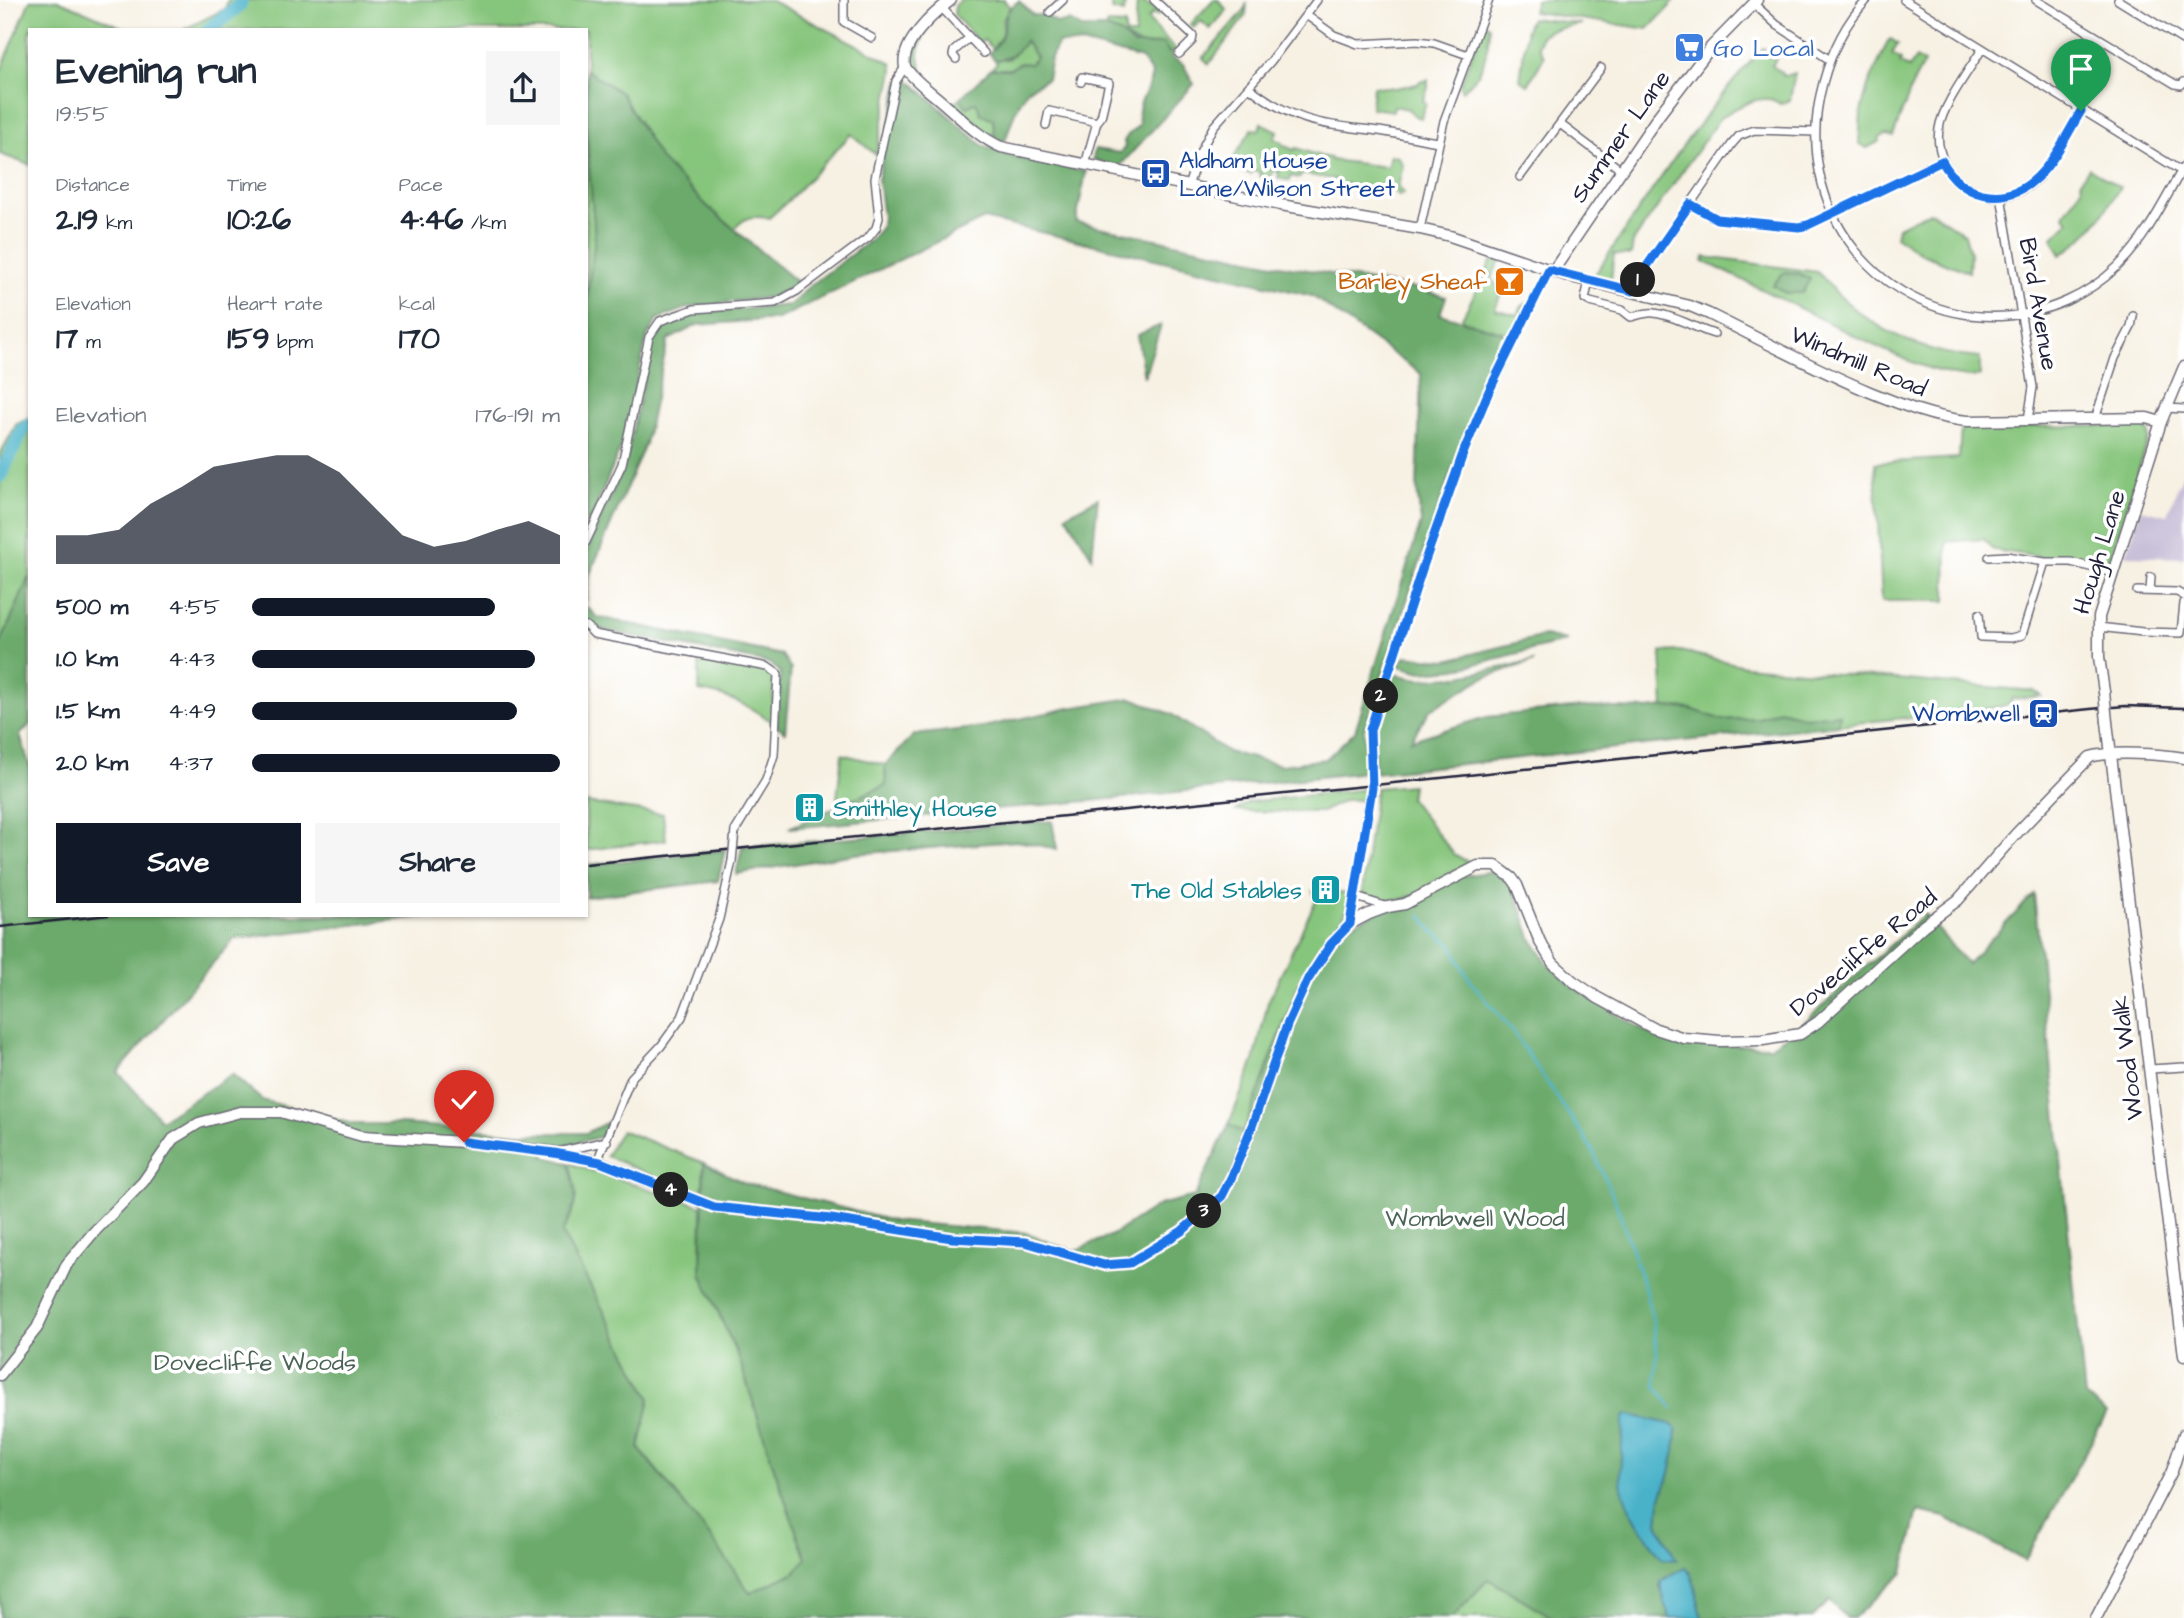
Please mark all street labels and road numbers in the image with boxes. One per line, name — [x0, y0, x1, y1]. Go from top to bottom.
street label: Summer Lane — [1563, 63, 1679, 210]
street label: Bird Avenue — [2010, 235, 2066, 373]
street label: Windmill Road — [1785, 318, 1932, 406]
street label: Hough Lane — [2065, 486, 2136, 619]
street label: Dovecliffe Road — [1783, 881, 1945, 1025]
street label: Wood Walk — [2103, 994, 2152, 1122]

